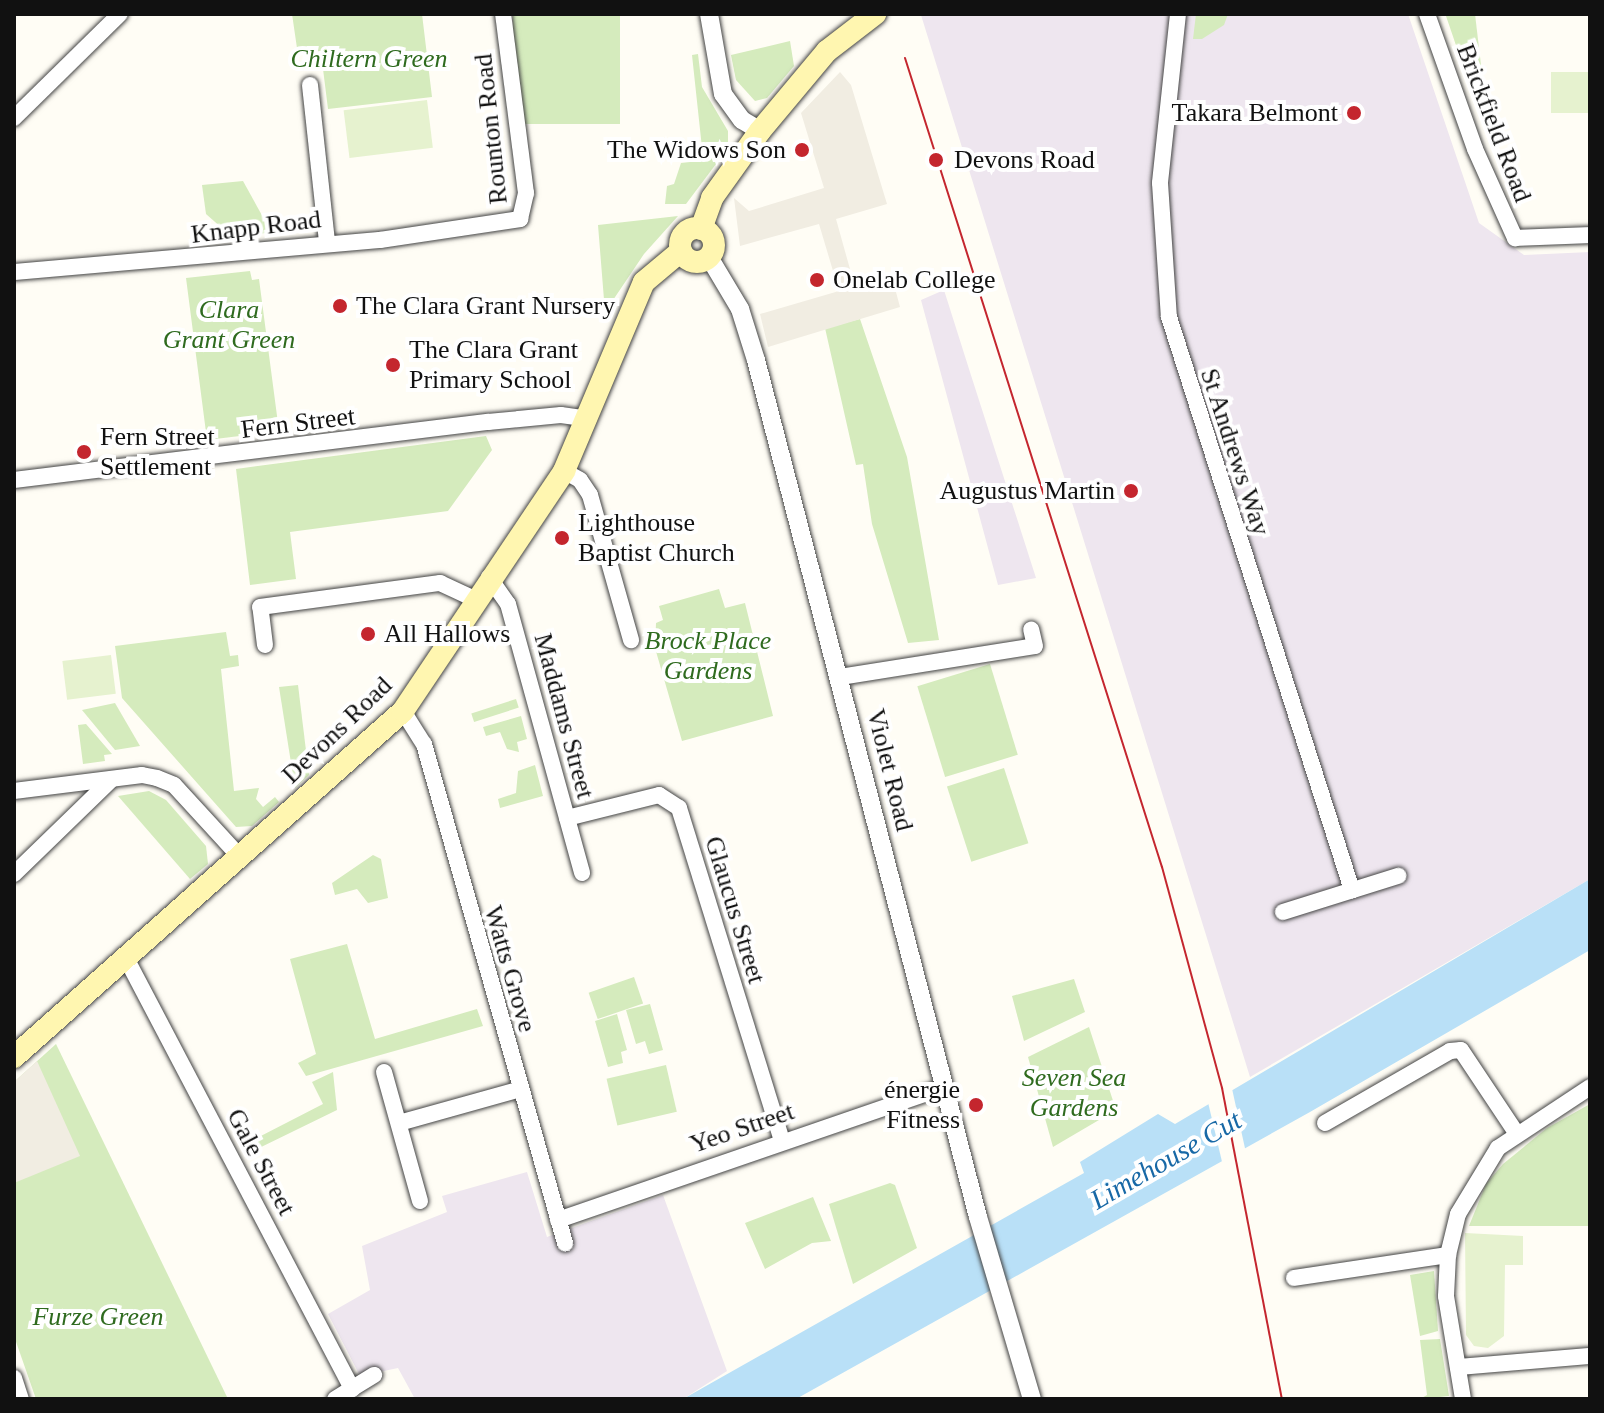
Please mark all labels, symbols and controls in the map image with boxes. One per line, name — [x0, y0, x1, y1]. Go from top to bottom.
street label: Brickfield Road — [1450, 40, 1538, 206]
park label: Chiltern Green — [290, 43, 448, 75]
street label: Rounton Road — [468, 52, 514, 206]
place label: Takara Belmont — [1172, 97, 1338, 129]
marker: Takara Belmont — [1345, 104, 1363, 122]
place label: The Widows Son — [607, 134, 786, 166]
marker: The Widows Son — [793, 141, 811, 159]
place label: Devons Road — [954, 144, 1095, 176]
marker: Devons Road — [925, 149, 947, 171]
street label: Knapp Road — [189, 204, 323, 250]
place label: Onelab College — [833, 264, 995, 296]
marker: Onelab College — [808, 271, 826, 289]
place label: The Clara Grant Nursery — [356, 290, 615, 322]
park label: Clara Grant Green — [163, 294, 295, 356]
marker: The Clara Grant Nursery — [331, 297, 349, 315]
place label: The Clara Grant Primary School — [409, 334, 578, 396]
marker: The Clara Grant Primary School — [384, 356, 402, 374]
street label: St Andrews Way — [1193, 364, 1277, 540]
street label: Fern Street — [239, 401, 357, 445]
place label: Fern Street Settlement — [100, 421, 215, 482]
marker: Fern Street Settlement — [75, 443, 93, 461]
place label: Augustus Martin — [940, 475, 1115, 507]
marker: Augustus Martin — [1122, 482, 1140, 500]
place label: Lighthouse Baptist Church — [578, 507, 735, 568]
marker: Lighthouse Baptist Church — [553, 529, 571, 547]
place label: All Hallows — [384, 618, 510, 650]
marker: All Hallows — [359, 625, 377, 643]
park label: Brock Place Gardens — [645, 625, 771, 686]
street label: Maddams Street — [527, 630, 601, 802]
street label: Devons Road — [276, 670, 398, 790]
street label: Violet Road — [860, 706, 920, 834]
street label: Glaucus Street — [698, 833, 772, 987]
street label: Watts Grove — [477, 902, 543, 1036]
park label: Seven Sea Gardens — [1022, 1062, 1126, 1124]
place label: énergie Fitness — [884, 1074, 960, 1136]
street label: Yeo Street — [686, 1096, 798, 1160]
marker: énergie Fitness — [967, 1096, 985, 1114]
street label: Gale Street — [220, 1103, 302, 1221]
water label: Limehouse Cut — [1085, 1103, 1247, 1217]
park label: Furze Green — [32, 1301, 164, 1333]

